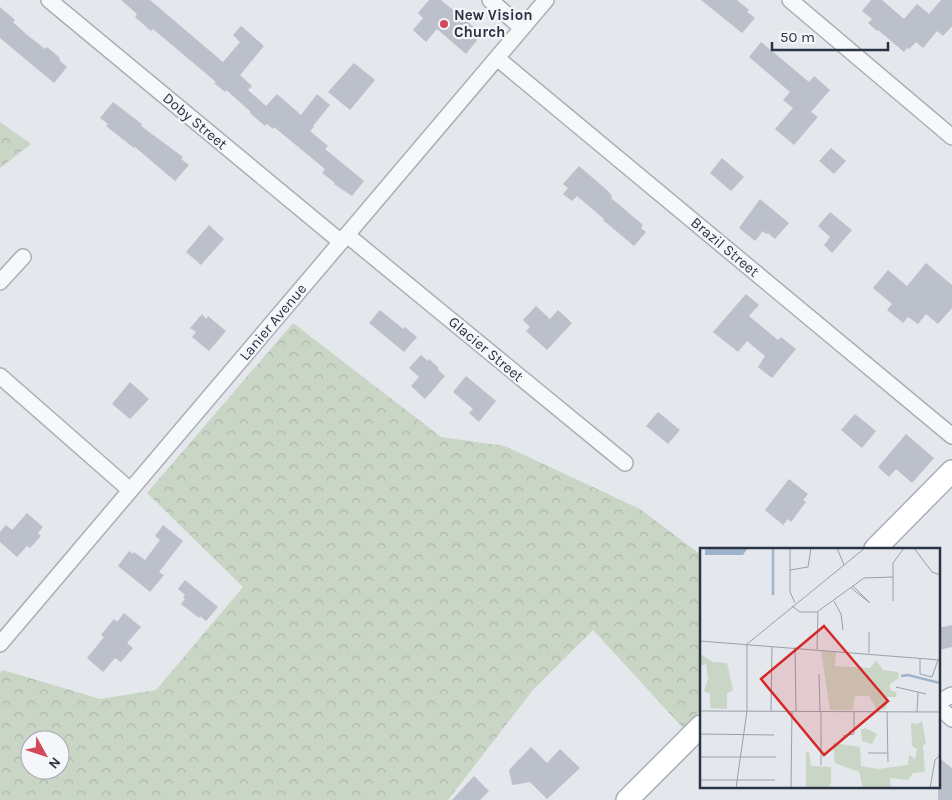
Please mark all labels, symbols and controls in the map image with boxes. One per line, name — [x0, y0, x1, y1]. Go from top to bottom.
place label: New Vision Church — [454, 6, 533, 41]
marker: New Vision Church — [438, 18, 450, 30]
scale bar — [772, 20, 888, 52]
text: 50 m — [780, 28, 815, 46]
street label: Doby Street — [159, 89, 231, 153]
street label: Brazil Street — [687, 213, 763, 281]
street label: Lanier Avenue — [236, 280, 310, 364]
street label: Glacier Street — [445, 312, 527, 386]
inset map — [700, 548, 940, 788]
north arrow — [20, 730, 70, 780]
text: N — [45, 754, 64, 772]

